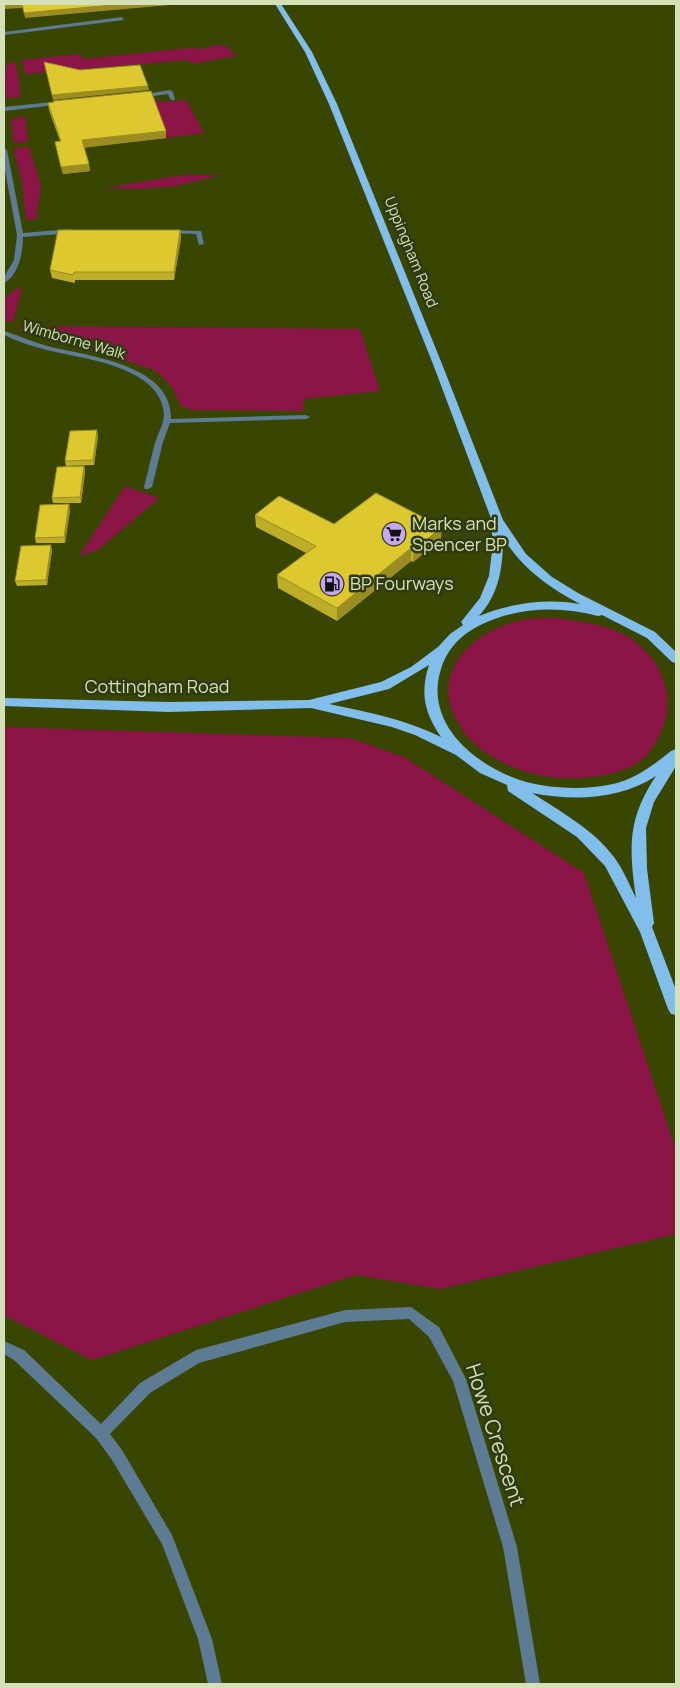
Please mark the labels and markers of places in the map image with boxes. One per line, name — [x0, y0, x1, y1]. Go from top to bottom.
place label: Marks and Spencer BP — [412, 511, 507, 556]
supermarket icon: Marks and Spencer BP — [381, 521, 407, 547]
fuel station icon: BP Fourways — [319, 571, 345, 597]
place label: BP Fourways — [350, 571, 454, 595]

